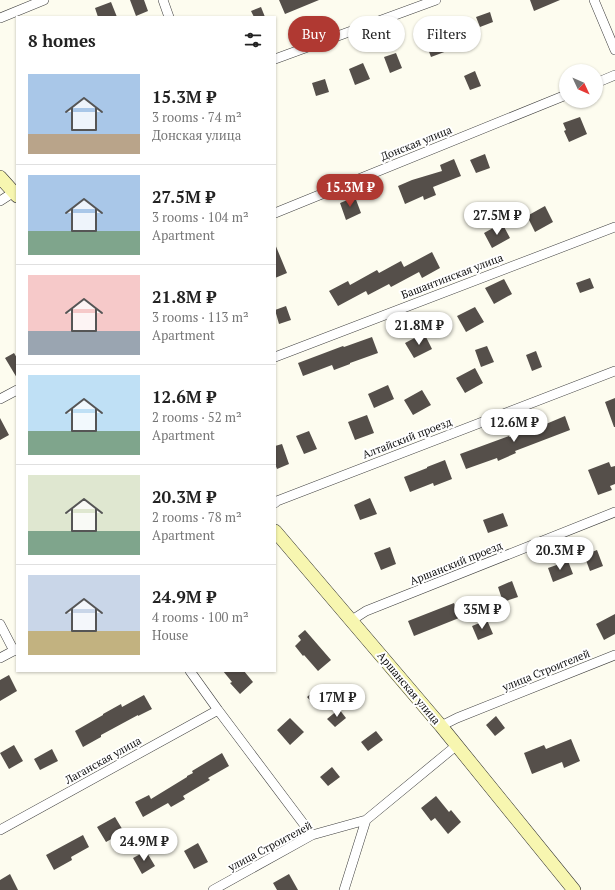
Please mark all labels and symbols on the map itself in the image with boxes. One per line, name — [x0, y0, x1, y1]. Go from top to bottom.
north arrow — [559, 64, 603, 108]
street label: Донская улица — [378, 122, 454, 164]
pin: 15.3M ₽ — [313, 174, 387, 208]
pin: 27.5M ₽ — [460, 202, 534, 236]
street label: Башантинская улица — [399, 250, 505, 302]
pin: 21.8M ₽ — [382, 312, 456, 346]
pin: 12.6M ₽ — [477, 409, 551, 443]
street label: Алтайский проезд — [360, 415, 454, 461]
pin: 20.3M ₽ — [523, 537, 597, 571]
street label: Аршанский проезд — [408, 538, 504, 588]
pin: 35M ₽ — [454, 596, 510, 630]
street label: улица Строителей — [499, 646, 592, 694]
street label: Аршанская улица — [375, 649, 444, 728]
pin: 17M ₽ — [309, 684, 365, 718]
street label: Лаганская улица — [61, 733, 144, 787]
street label: улица Строителей — [225, 818, 315, 875]
pin: 24.9M ₽ — [107, 828, 181, 862]

